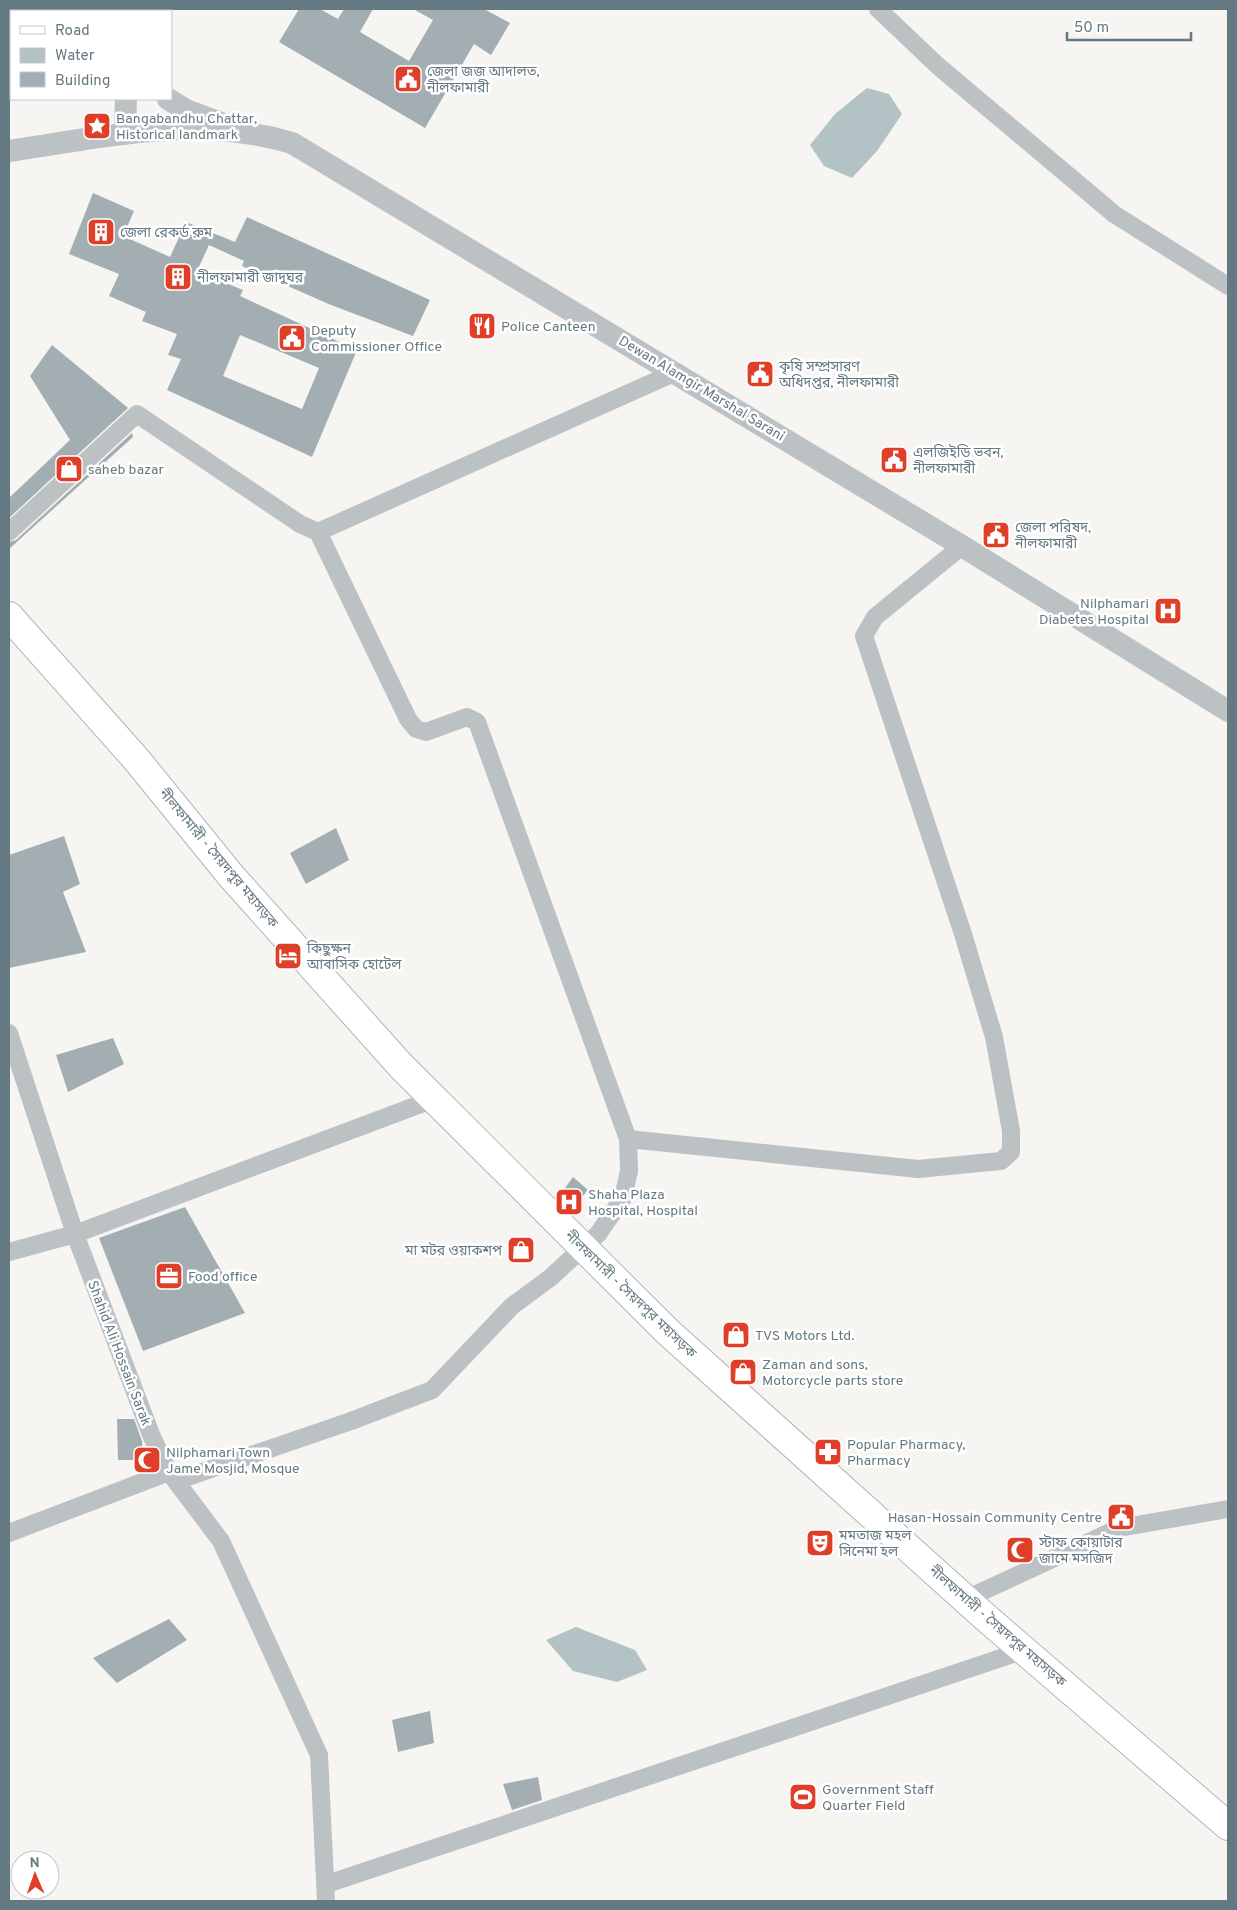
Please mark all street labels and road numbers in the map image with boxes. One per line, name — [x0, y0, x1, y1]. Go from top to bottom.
street label: Dewan Alamgir Marshal Sarani — [615, 333, 787, 446]
street label: নীলফামারী - সৈয়দপুর মহাসড়ক — [154, 785, 282, 932]
street label: নীলফামারী - সৈয়দপুর মহাসড়ক — [560, 1226, 700, 1363]
street label: Shahid Ali Hossain Sarak — [83, 1278, 154, 1429]
street label: নীলফামারী - সৈয়দপুর মহাসড়ক — [924, 1562, 1070, 1692]

